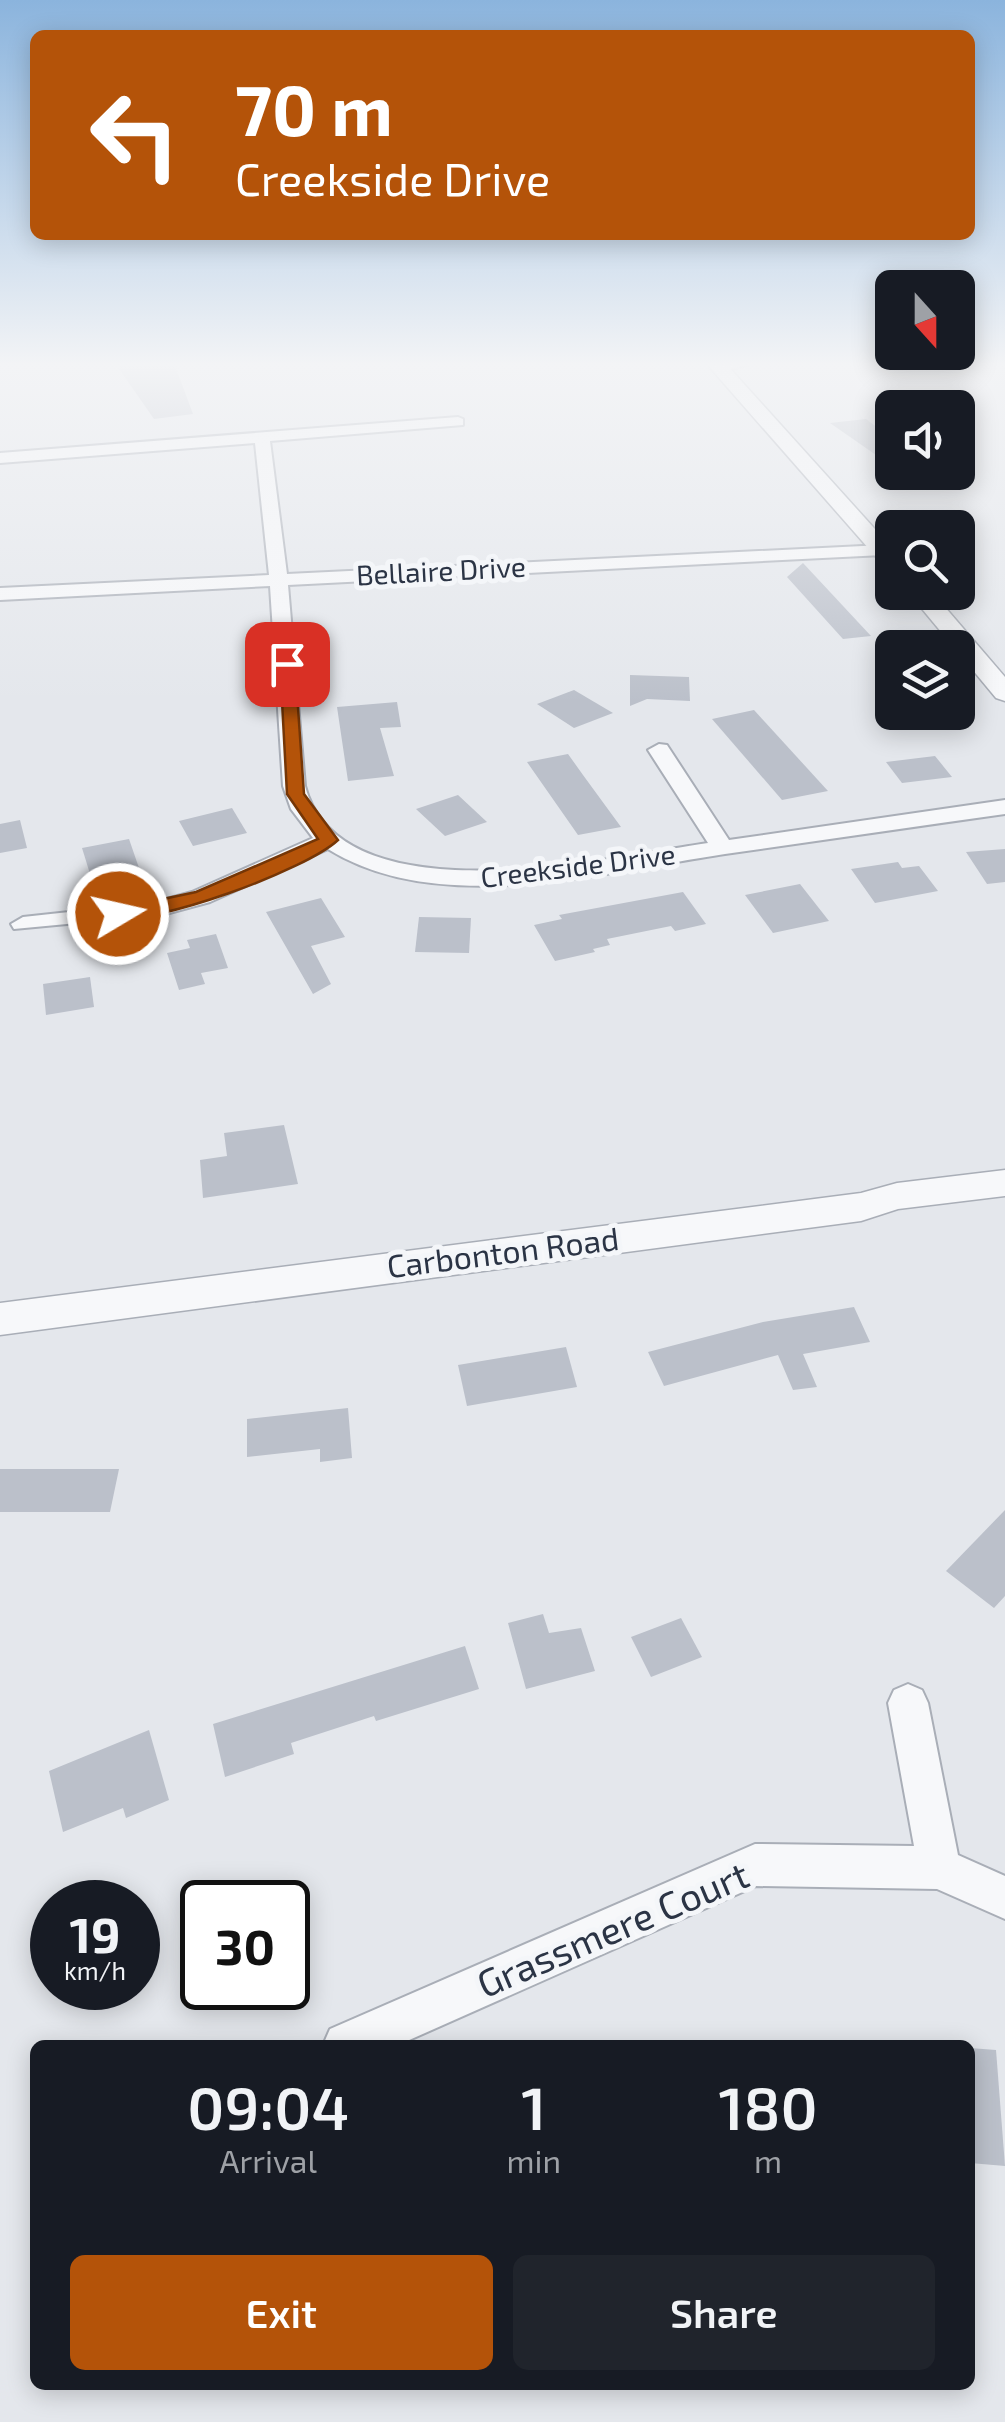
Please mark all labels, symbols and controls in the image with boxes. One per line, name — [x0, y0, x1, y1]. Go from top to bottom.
text: 70 m — [235, 66, 393, 150]
icon: left — [70, 70, 200, 200]
text: Creekside Drive — [235, 151, 550, 205]
north arrow — [875, 270, 975, 370]
map controls — [875, 270, 975, 730]
button: sound — [875, 390, 975, 490]
button: search — [875, 510, 975, 610]
street label: Bellaire Drive — [355, 549, 527, 591]
pin — [245, 622, 330, 707]
button: layers — [875, 630, 975, 730]
icon: arrive — [260, 637, 315, 692]
street label: Creekside Drive — [478, 836, 677, 894]
position arrow — [66, 862, 170, 966]
street label: Carbonton Road — [385, 1218, 621, 1284]
street label: Grassmere Court — [470, 1850, 755, 2006]
speed limit sign: 30 — [180, 1880, 310, 2010]
text: 19 — [69, 1903, 121, 1963]
text: km/h — [64, 1955, 126, 1985]
text: 09:04 — [187, 2070, 349, 2142]
text: 1 — [521, 2070, 546, 2142]
text: 180 — [718, 2070, 818, 2142]
text: Arrival — [220, 2141, 317, 2179]
text: min — [506, 2141, 561, 2179]
text: m — [754, 2141, 782, 2179]
button: Exit — [70, 2255, 493, 2370]
button: Share — [513, 2255, 935, 2370]

